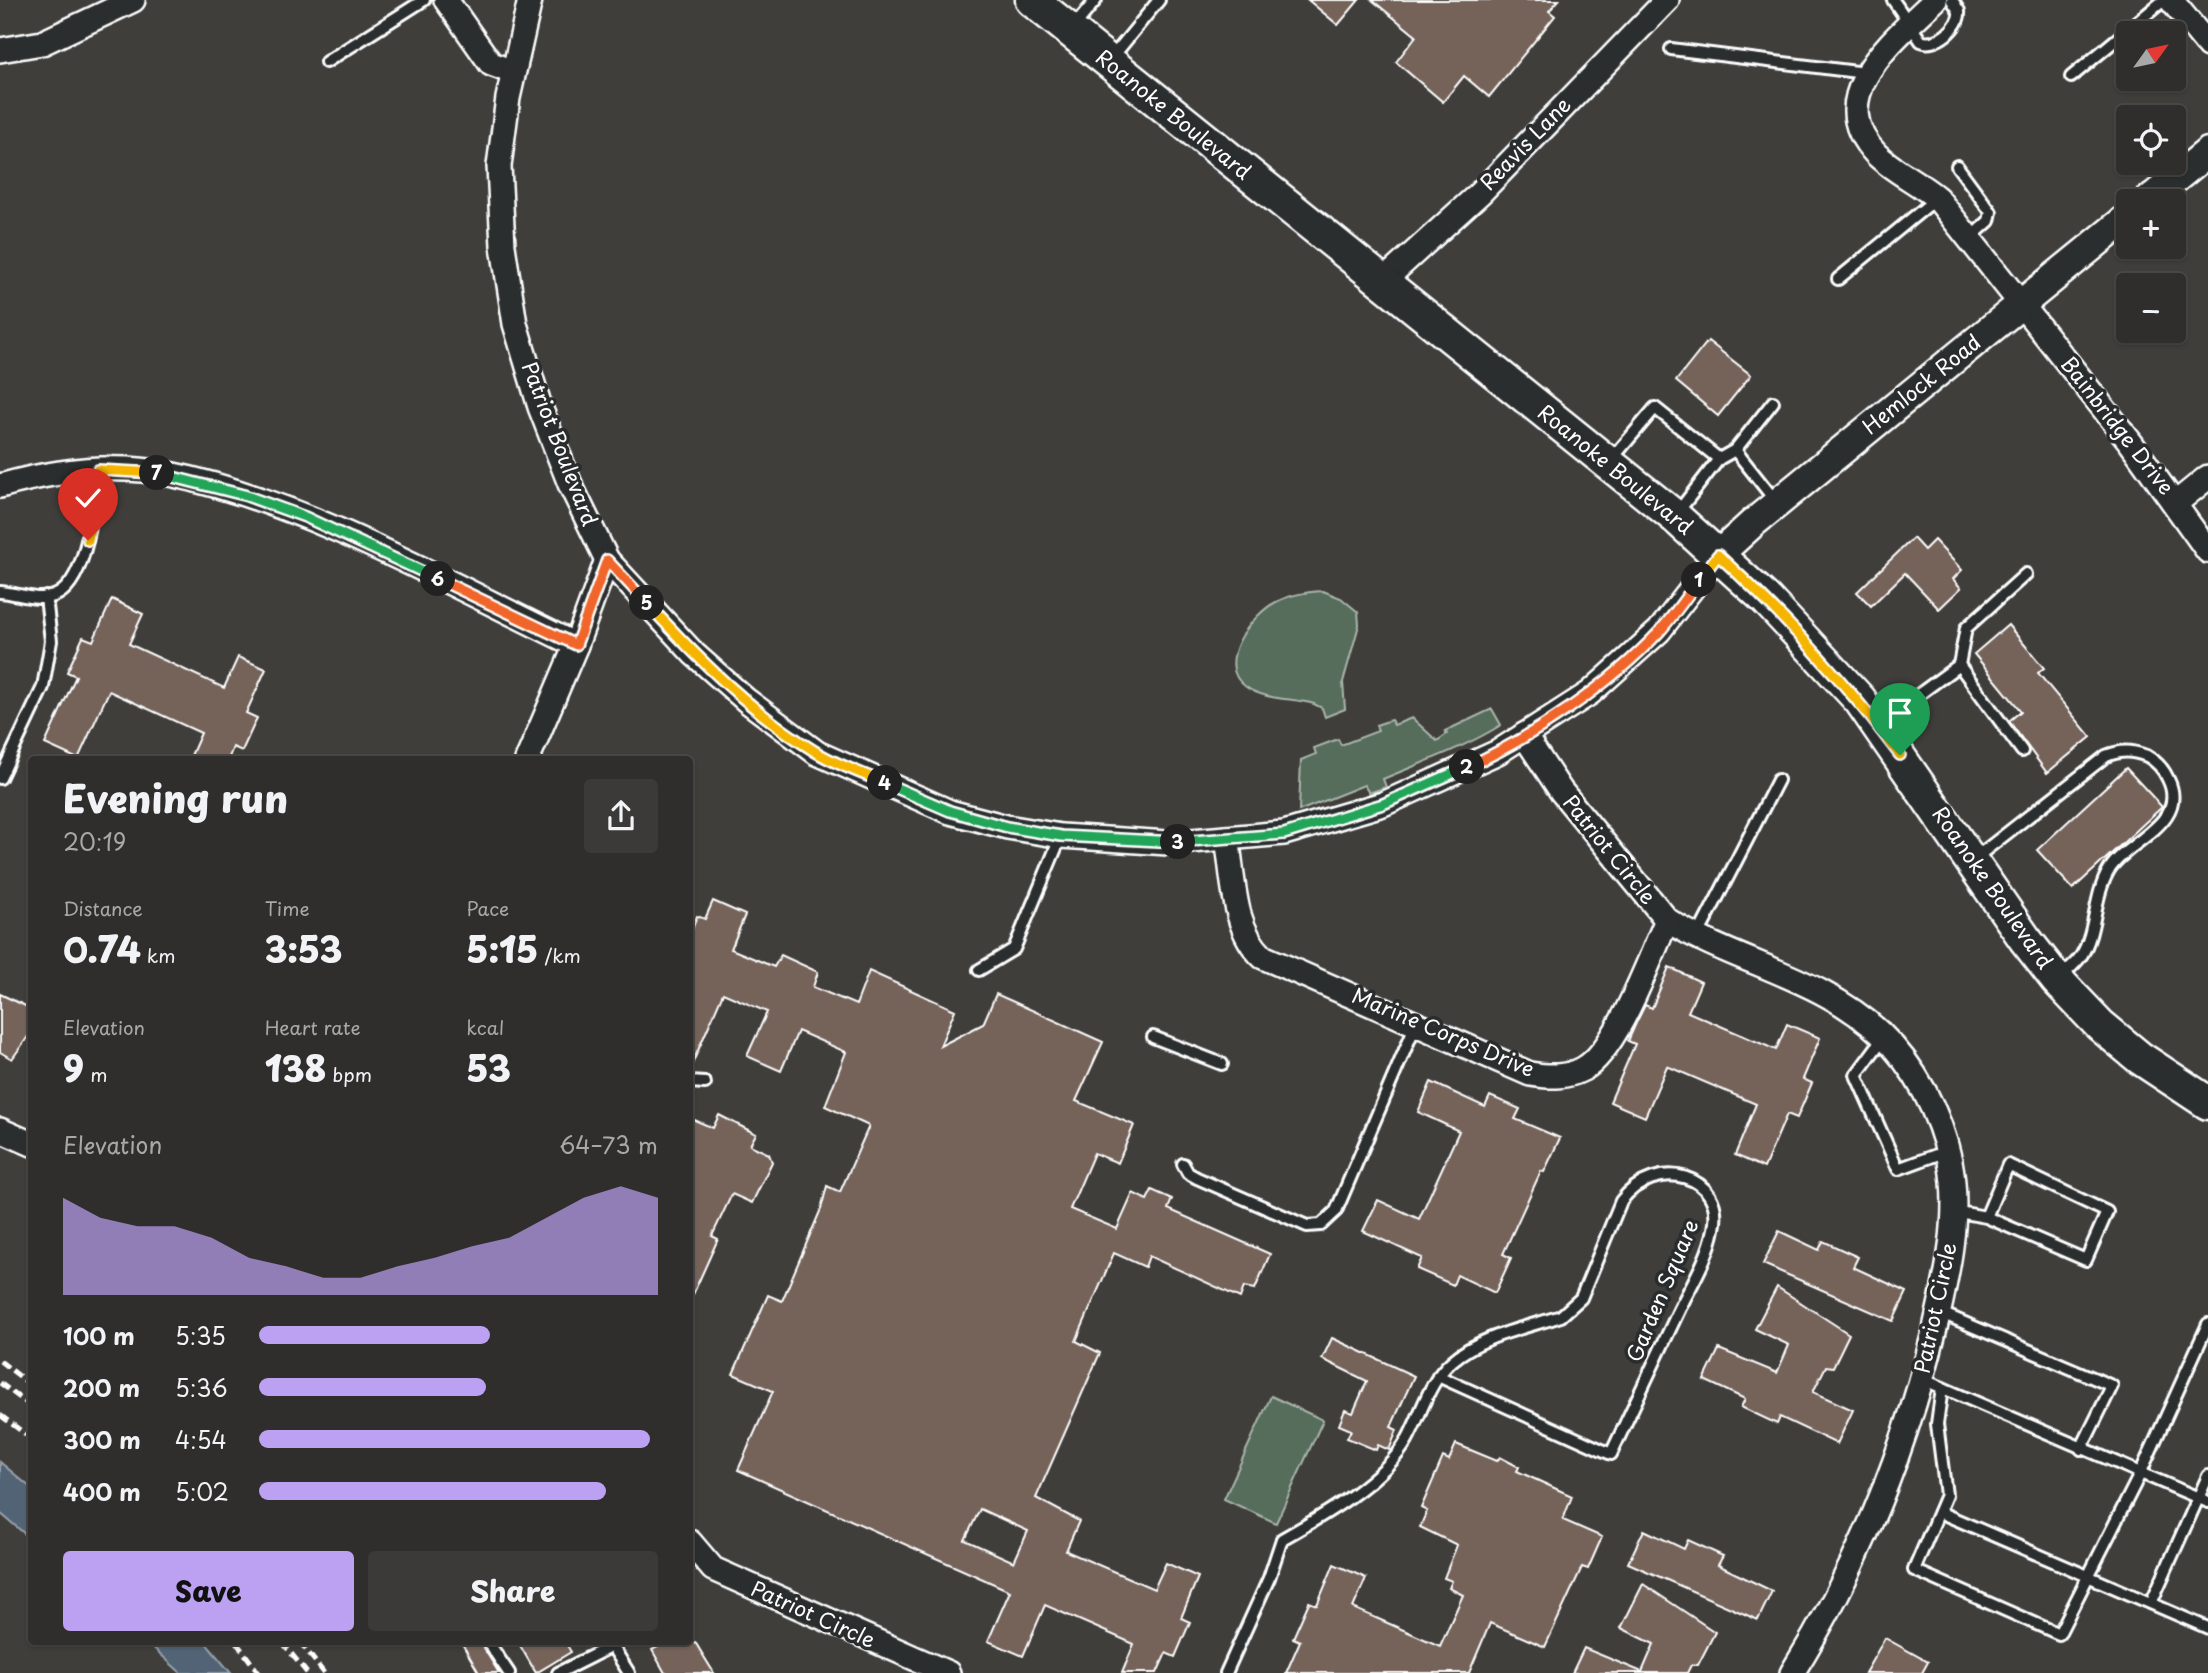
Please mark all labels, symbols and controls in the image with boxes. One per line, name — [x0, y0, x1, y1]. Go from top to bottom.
north arrow — [2116, 21, 2186, 91]
map controls — [2116, 21, 2186, 343]
street label: Roanoke Boulevard — [1090, 41, 1259, 186]
street label: Reavis Lane — [1472, 89, 1578, 197]
button: locate — [2116, 105, 2186, 175]
button: + — [2116, 189, 2186, 259]
button: − — [2116, 273, 2186, 343]
street label: Hemlock Road — [1855, 326, 1987, 441]
street label: Bainbridge Drive — [2054, 349, 2183, 501]
street label: Patriot Boulevard — [515, 357, 607, 530]
street label: Roanoke Boulevard — [1532, 396, 1701, 541]
pin: 7 — [140, 456, 174, 490]
text: 7 — [151, 458, 162, 486]
pin — [58, 468, 118, 540]
icon: check — [69, 479, 107, 517]
pin: 6 — [420, 562, 456, 596]
pin: 1 — [1682, 562, 1716, 598]
text: 6 — [431, 564, 444, 592]
text: 1 — [1694, 565, 1703, 593]
pin: 5 — [630, 586, 664, 620]
text: 5 — [640, 588, 653, 616]
pin — [1870, 683, 1930, 755]
icon: arrive — [1881, 694, 1919, 732]
pin: 2 — [1450, 750, 1484, 784]
text: 2 — [1460, 752, 1473, 780]
pin: 4 — [868, 766, 903, 800]
text: 4 — [878, 768, 891, 796]
text: Evening run — [63, 769, 288, 826]
button: share — [584, 779, 658, 853]
street label: Patriot Circle — [1556, 787, 1665, 911]
street label: Roanoke Boulevard — [1925, 799, 2062, 975]
text: 20:19 — [63, 824, 126, 859]
pin: 3 — [1160, 824, 1196, 860]
text: 3 — [1171, 827, 1184, 855]
text: Distance — [63, 894, 143, 922]
text: Time — [265, 894, 310, 922]
text: Pace — [466, 894, 509, 922]
text: 0.74 — [63, 922, 141, 975]
text: 3:53 — [265, 922, 342, 975]
text: 5:15 — [466, 922, 538, 975]
text: km — [141, 941, 175, 969]
text: /km — [538, 941, 581, 969]
street label: Marine Corps Drive — [1348, 978, 1540, 1084]
text: Elevation — [63, 1013, 145, 1041]
text: Heart rate — [265, 1013, 361, 1041]
text: kcal — [466, 1013, 504, 1041]
text: 9 — [63, 1041, 84, 1094]
text: 138 — [265, 1041, 326, 1094]
text: 53 — [466, 1041, 511, 1094]
text: m — [84, 1060, 107, 1088]
text: bpm — [326, 1060, 372, 1088]
text: Elevation — [63, 1127, 162, 1162]
text: 64–73 m — [559, 1127, 658, 1162]
street label: Garden Square — [1617, 1214, 1706, 1366]
street label: Patriot Circle — [1905, 1239, 1964, 1376]
text: 100 m — [63, 1318, 135, 1353]
text: 5:35 — [175, 1318, 226, 1353]
text: 200 m — [63, 1370, 140, 1405]
text: 5:36 — [175, 1370, 228, 1405]
text: 300 m — [63, 1422, 141, 1457]
text: 4:54 — [175, 1422, 227, 1457]
text: 400 m — [63, 1474, 141, 1509]
text: 5:02 — [175, 1474, 229, 1509]
button: Save — [63, 1551, 354, 1631]
button: Share — [368, 1551, 658, 1631]
street label: Patriot Circle — [747, 1571, 881, 1655]

